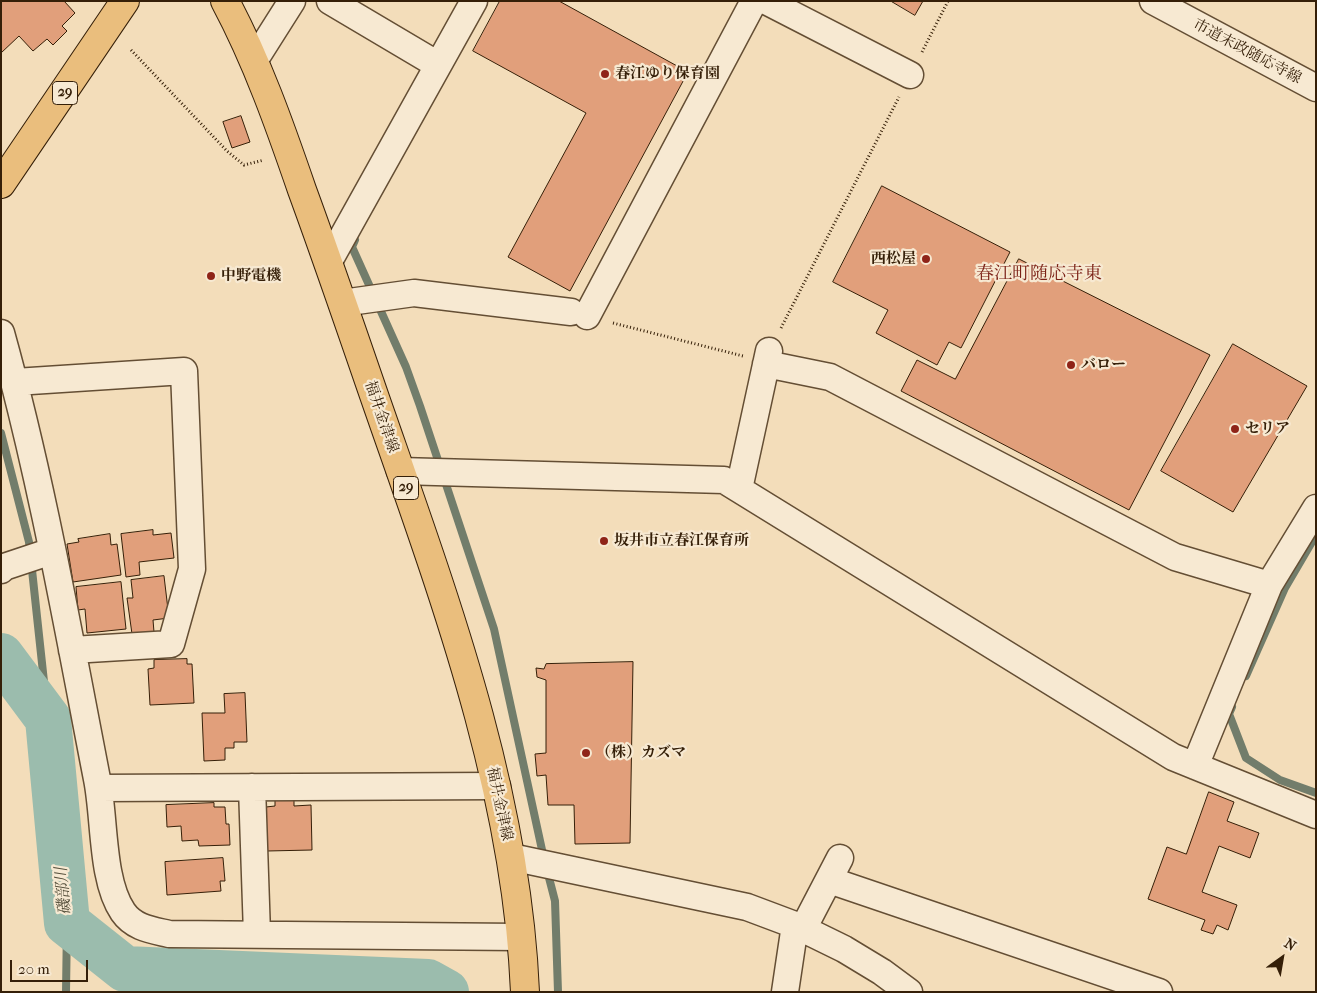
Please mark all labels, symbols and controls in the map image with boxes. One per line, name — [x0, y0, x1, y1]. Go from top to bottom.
street label: 市道末政随応寺線 — [1190, 16, 1304, 88]
place label: 春江ゆり保育園 — [615, 65, 720, 83]
marker: 春江ゆり保育園 — [599, 68, 611, 80]
road number: 29 — [52, 82, 78, 105]
place label: 西松屋 — [871, 250, 916, 268]
marker: 西松屋 — [920, 253, 932, 265]
district label: 春江町随応寺東 — [976, 264, 1102, 286]
place label: 中野電機 — [221, 267, 281, 285]
marker: 中野電機 — [205, 270, 217, 282]
place label: バロー — [1081, 356, 1126, 374]
marker: バロー — [1065, 359, 1077, 371]
street label: 福井金津線 — [360, 379, 402, 455]
place label: セリア — [1245, 420, 1290, 438]
marker: セリア — [1229, 423, 1241, 435]
road number: 29 — [394, 476, 418, 499]
place label: 坂井市立春江保育所 — [614, 532, 749, 550]
marker: 坂井市立春江保育所 — [598, 535, 610, 547]
place label: （株）カズマ — [596, 744, 686, 762]
marker: （株）カズマ — [580, 747, 592, 759]
street label: 福井金津線 — [482, 765, 516, 843]
water label: 磯部川 — [52, 866, 76, 916]
north arrow — [1257, 933, 1307, 983]
text: N — [1281, 935, 1299, 955]
scale bar — [12, 950, 90, 982]
text: 20 m — [18, 960, 50, 978]

